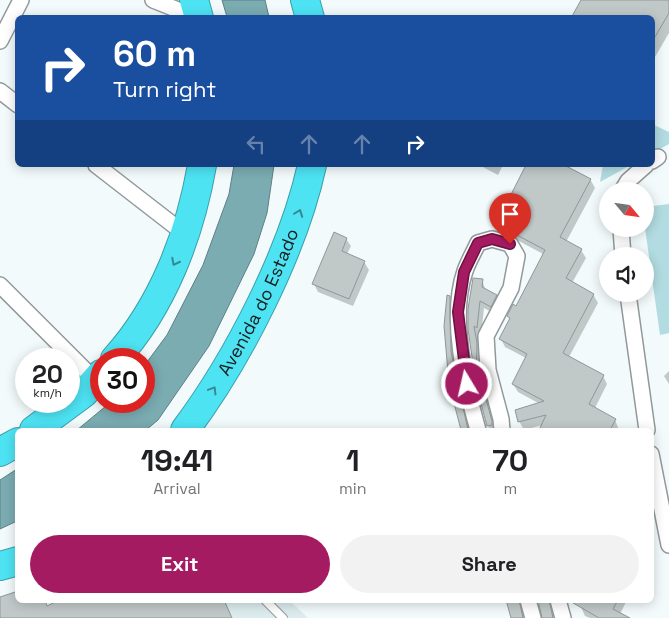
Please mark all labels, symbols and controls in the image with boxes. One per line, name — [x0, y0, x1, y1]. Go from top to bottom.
text: 60 m — [113, 32, 196, 76]
icon: right — [30, 35, 95, 100]
text: Turn right — [113, 75, 216, 103]
icon: left — [242, 130, 270, 158]
icon: ahead — [295, 130, 323, 158]
icon: ahead — [348, 130, 376, 158]
icon: right — [401, 130, 429, 158]
north arrow — [599, 182, 654, 238]
map controls — [599, 182, 654, 302]
pin — [489, 193, 531, 244]
icon: arrive — [496, 200, 524, 228]
one-way arrow — [293, 209, 303, 217]
street label: Avenida do Estado — [212, 225, 303, 380]
button: sound — [599, 247, 654, 302]
one-way arrow — [171, 257, 181, 266]
speed limit sign: 30 — [90, 348, 155, 413]
position arrow — [440, 357, 492, 409]
text: 20 — [32, 358, 63, 390]
text: km/h — [33, 385, 62, 401]
one-way arrow — [206, 386, 216, 395]
text: 19:41 — [141, 441, 213, 480]
text: 1 — [346, 441, 360, 480]
text: 70 — [492, 441, 528, 480]
text: Arrival — [153, 478, 201, 499]
text: min — [339, 478, 367, 499]
text: m — [503, 478, 517, 499]
button: Exit — [30, 535, 330, 593]
button: Share — [340, 535, 639, 593]

